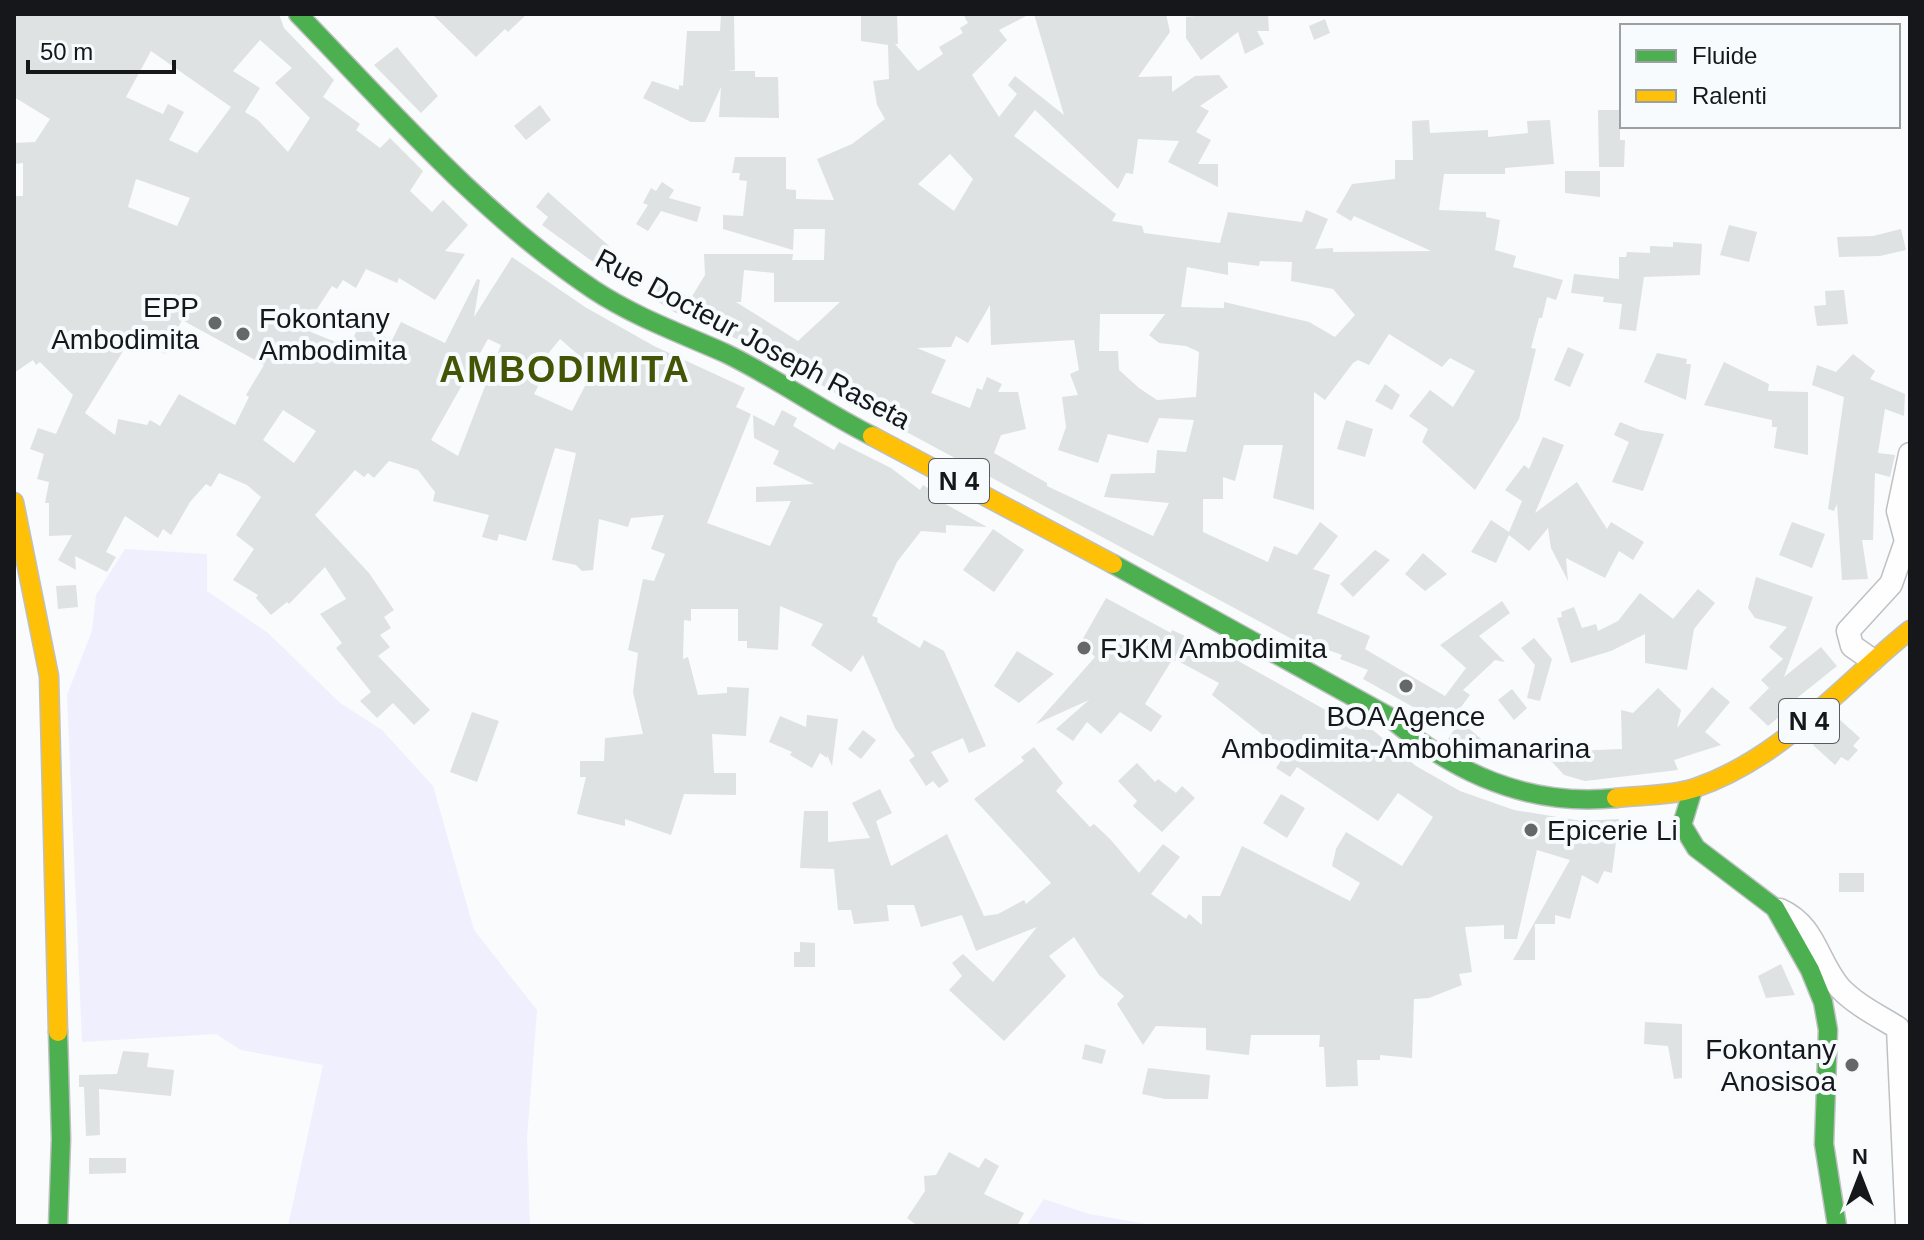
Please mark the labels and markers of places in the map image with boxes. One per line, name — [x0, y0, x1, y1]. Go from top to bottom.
place label: EPP Ambodimita — [51, 292, 199, 355]
place label: Fokontany Ambodimita — [259, 303, 407, 366]
marker: EPP Ambodimita — [206, 314, 224, 332]
marker: Fokontany Ambodimita — [234, 325, 252, 343]
place label: FJKM Ambodimita — [1100, 633, 1328, 664]
marker: FJKM Ambodimita — [1075, 639, 1093, 657]
marker: BOA Agence Ambodimita-Ambohimanarina — [1397, 677, 1415, 695]
place label: BOA Agence Ambodimita-Ambohimanarina — [1222, 701, 1591, 764]
place label: Epicerie Li — [1547, 815, 1678, 846]
marker: Epicerie Li — [1522, 821, 1540, 839]
place label: Fokontany Anosisoa — [1705, 1034, 1836, 1097]
marker: Fokontany Anosisoa — [1843, 1056, 1861, 1074]

